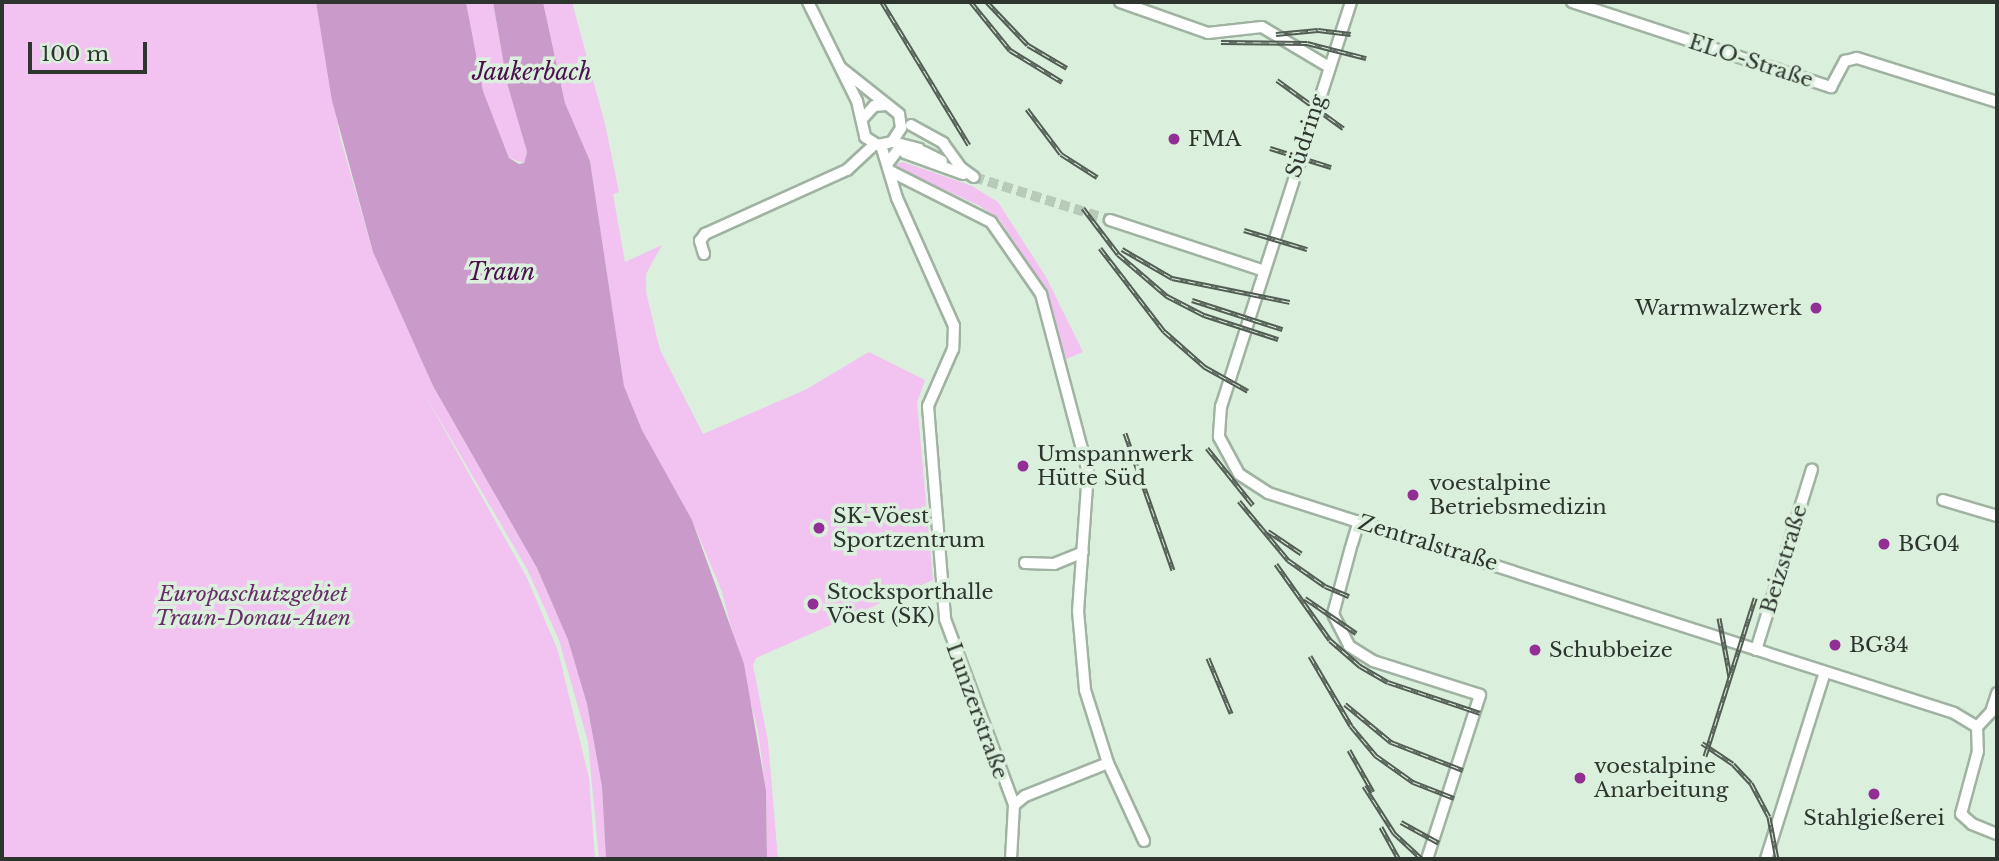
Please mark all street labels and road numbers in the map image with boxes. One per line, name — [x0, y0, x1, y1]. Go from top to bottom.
street label: ELO-Straße — [1686, 29, 1816, 93]
street label: Südring — [1281, 91, 1331, 181]
street label: Beizstraße — [1756, 502, 1812, 616]
street label: Zentralstraße — [1355, 510, 1501, 576]
street label: Lunzerstraße — [941, 639, 1013, 783]

